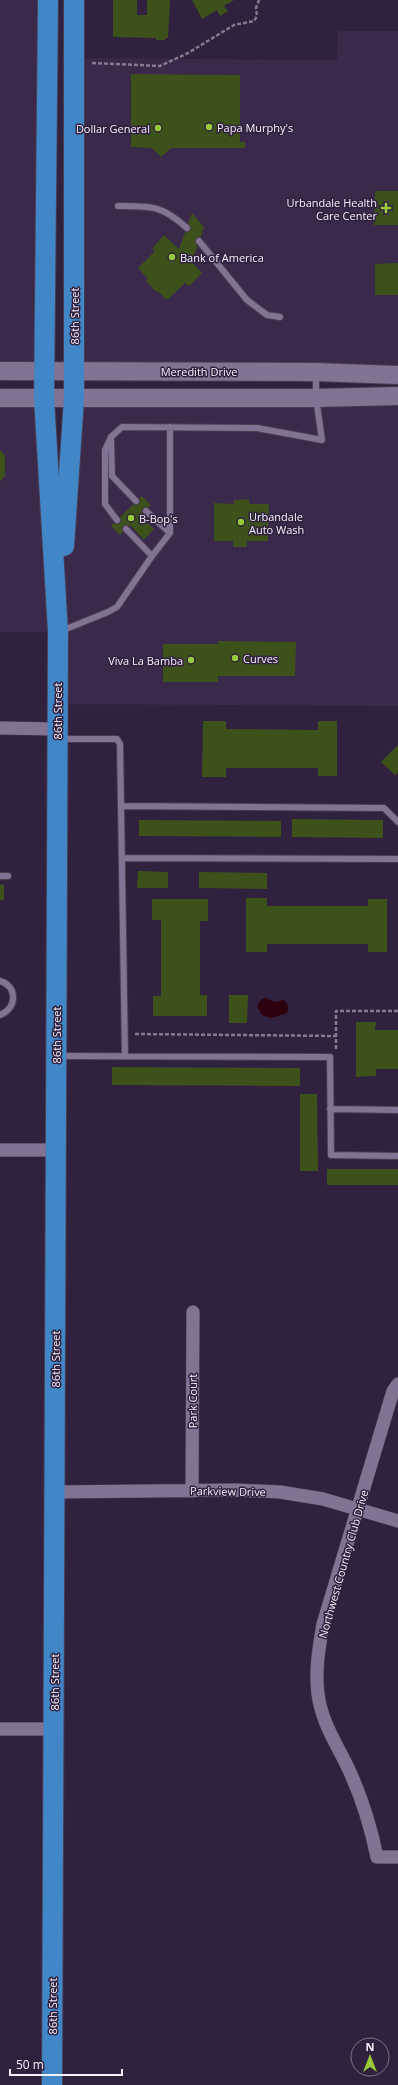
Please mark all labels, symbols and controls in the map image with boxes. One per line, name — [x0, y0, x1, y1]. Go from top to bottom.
place label: Papa Murphy's — [217, 120, 293, 135]
place label: Dollar General — [76, 121, 150, 136]
marker: Papa Murphy's — [204, 122, 214, 132]
marker: Dollar General — [153, 123, 163, 133]
place label: Urbandale Health Care Center — [286, 195, 378, 223]
marker: Urbandale Health Care Center — [380, 202, 392, 214]
place label: Bank of America — [180, 250, 264, 265]
marker: Bank of America — [167, 252, 177, 262]
street label: 86th Street — [67, 288, 82, 344]
street label: Meredith Drive — [161, 364, 237, 379]
place label: Urbandale Auto Wash — [249, 509, 304, 537]
place label: B-Bop's — [139, 511, 178, 526]
marker: B-Bop's — [126, 513, 136, 523]
marker: Urbandale Auto Wash — [236, 517, 246, 527]
place label: Curves — [243, 651, 278, 666]
place label: Viva La Bamba — [108, 653, 183, 668]
marker: Curves — [230, 653, 240, 663]
marker: Viva La Bamba — [186, 655, 196, 665]
street label: 86th Street — [50, 683, 65, 739]
street label: 86th Street — [49, 1007, 64, 1063]
street label: 86th Street — [48, 1331, 63, 1387]
street label: Park Court — [185, 1374, 200, 1428]
street label: Parkview Drive — [190, 1483, 266, 1499]
street label: Northwest Country Club Drive — [315, 1488, 371, 1640]
street label: 86th Street — [47, 1654, 62, 1710]
street label: 86th Street — [45, 1978, 60, 2034]
north arrow — [350, 2037, 390, 2077]
text: N — [366, 2039, 374, 2054]
scale bar — [10, 2051, 122, 2077]
text: 50 m — [16, 2056, 44, 2073]

